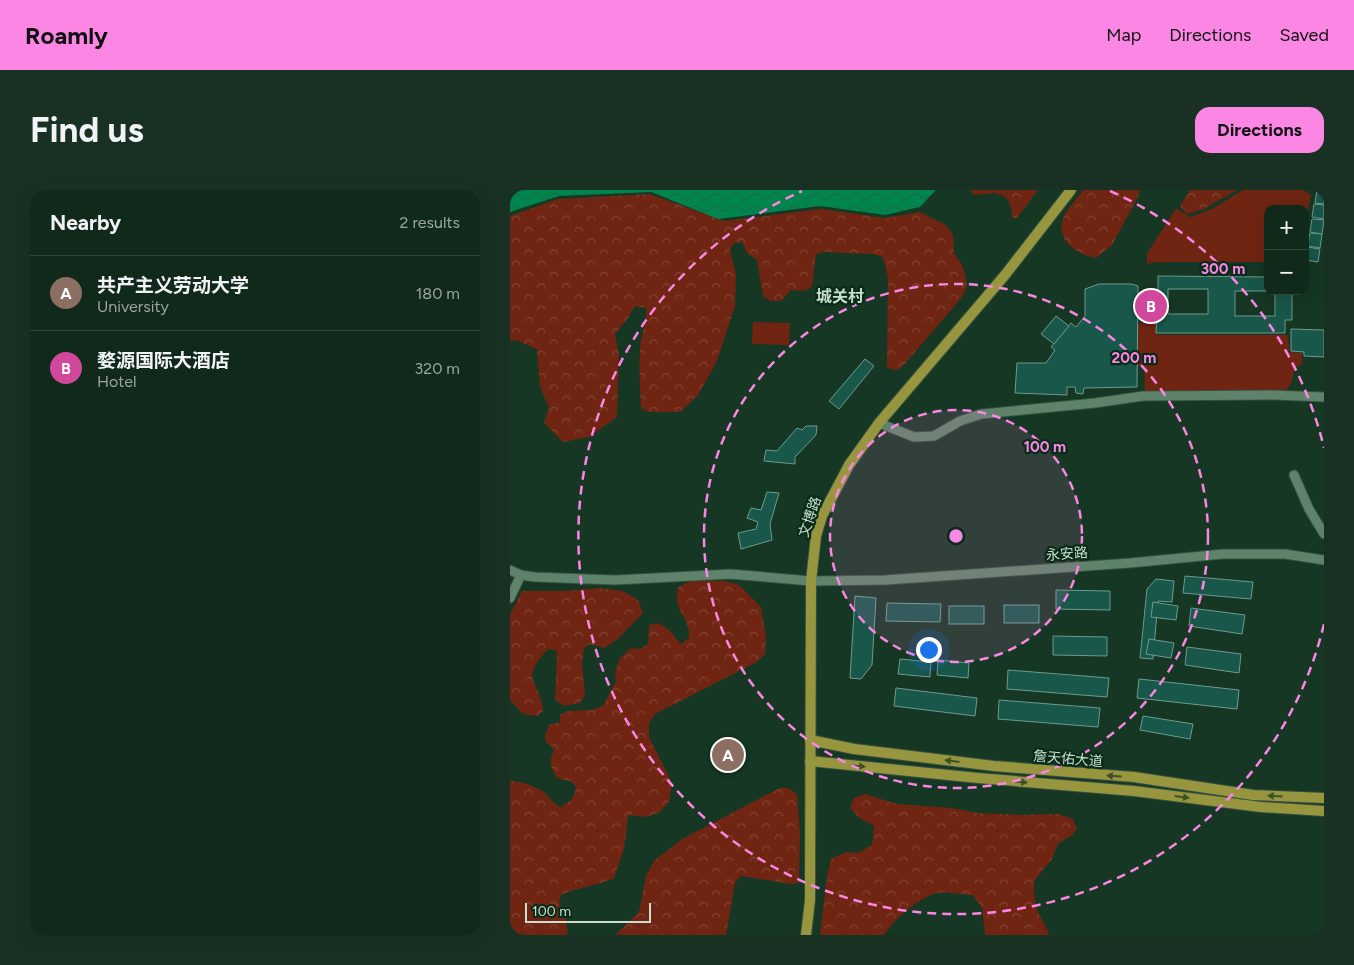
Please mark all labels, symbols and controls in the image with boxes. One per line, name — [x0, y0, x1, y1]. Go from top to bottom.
text: Roamly — [25, 21, 108, 50]
text: Map — [1106, 24, 1141, 46]
text: Directions — [1169, 24, 1251, 46]
text: Saved — [1279, 24, 1329, 46]
button: Directions — [1195, 107, 1324, 153]
text: Find us — [30, 109, 144, 151]
map controls — [1264, 205, 1309, 295]
button: + — [1264, 205, 1309, 250]
text: Nearby — [50, 210, 121, 235]
text: 2 results — [400, 213, 460, 232]
button: − — [1264, 250, 1309, 295]
text: 300 m — [1201, 260, 1245, 278]
text: 共产主义劳动大学 — [97, 274, 249, 297]
text: A — [60, 284, 72, 303]
text: 180 m — [416, 284, 460, 303]
district label: 城关村 — [816, 287, 864, 306]
pin: B — [1135, 287, 1167, 325]
text: University — [97, 297, 169, 316]
text: 婺源国际大酒店 — [97, 349, 230, 372]
text: 200 m — [1112, 349, 1156, 367]
text: B — [61, 359, 71, 378]
text: 320 m — [415, 359, 460, 378]
text: Hotel — [97, 372, 137, 391]
text: 100 m — [1024, 438, 1066, 456]
street label: 文博路 — [795, 494, 825, 540]
centre of rings — [947, 527, 965, 545]
street label: 永安路 — [1045, 544, 1089, 564]
your location — [916, 637, 942, 663]
pin: A — [712, 736, 744, 774]
street label: 詹天佑大道 — [1032, 747, 1104, 771]
one-way arrow — [944, 757, 960, 765]
one-way arrow — [850, 762, 866, 770]
one-way arrow — [1106, 772, 1122, 780]
one-way arrow — [1012, 778, 1028, 786]
one-way arrow — [1267, 791, 1283, 799]
one-way arrow — [1174, 793, 1190, 801]
scale bar — [525, 900, 651, 923]
text: 100 m — [532, 903, 571, 920]

